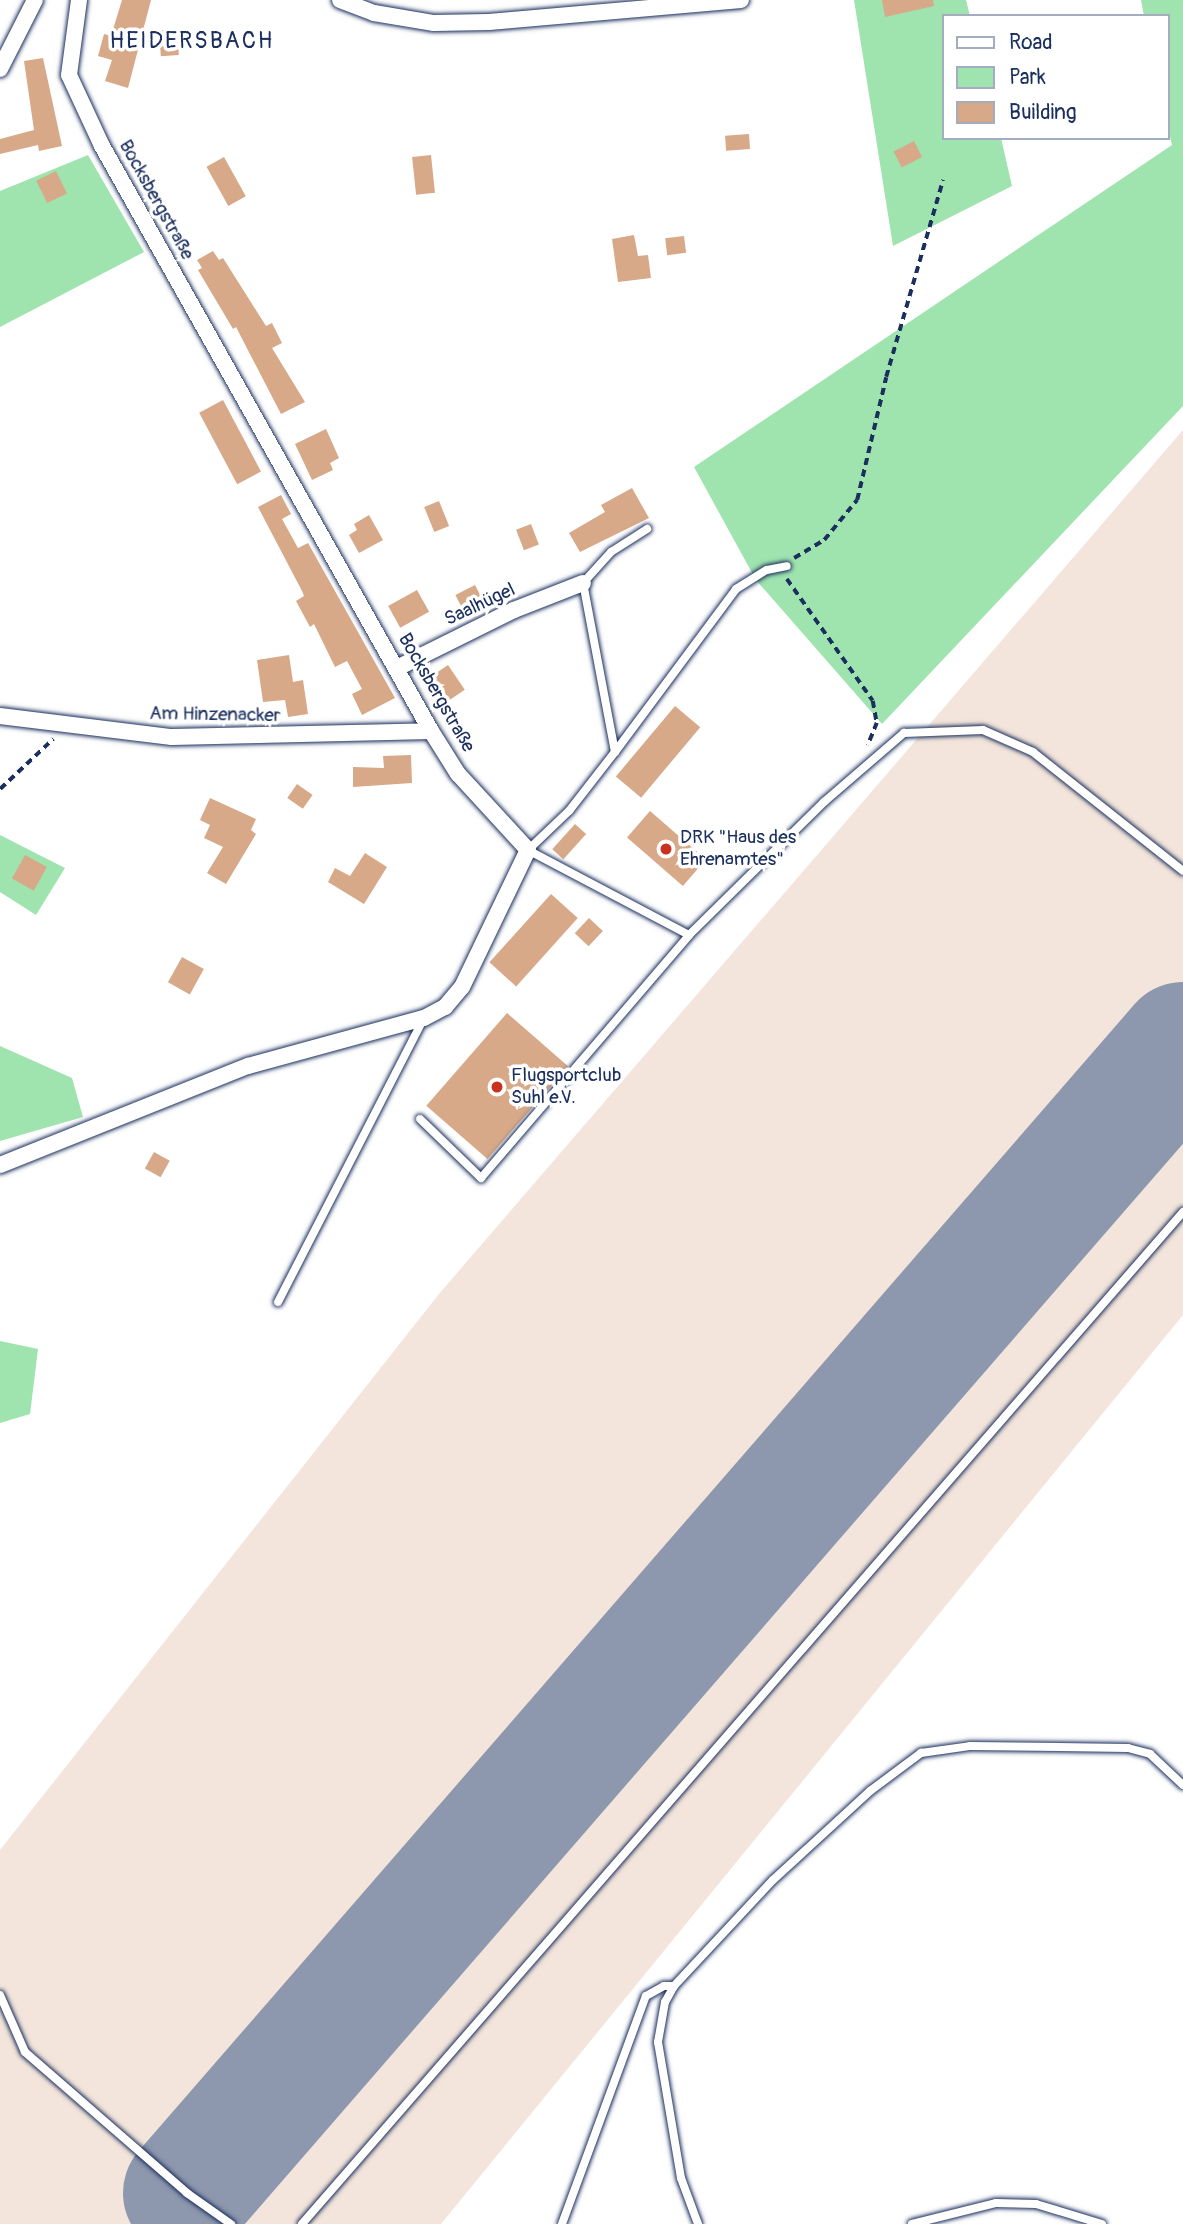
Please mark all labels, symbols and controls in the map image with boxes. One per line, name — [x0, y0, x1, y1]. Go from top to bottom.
legend — [942, 14, 1169, 140]
district label: HEIDERSBACH — [111, 27, 273, 55]
text: Road — [1009, 29, 1053, 56]
text: Park — [1009, 64, 1046, 91]
text: Building — [1009, 99, 1076, 126]
street label: Bocksbergstraße — [114, 136, 198, 264]
street label: Saalhügel — [441, 579, 519, 631]
street label: Bocksbergstraße — [393, 629, 479, 757]
street label: Am Hinzenacker — [149, 702, 281, 728]
place label: DRK "Haus des Ehrenamtes" — [680, 827, 796, 871]
marker: DRK "Haus des Ehrenamtes" — [658, 841, 674, 857]
place label: Flugsportclub Suhl e.V. — [511, 1065, 621, 1109]
marker: Flugsportclub Suhl e.V. — [489, 1079, 505, 1095]

